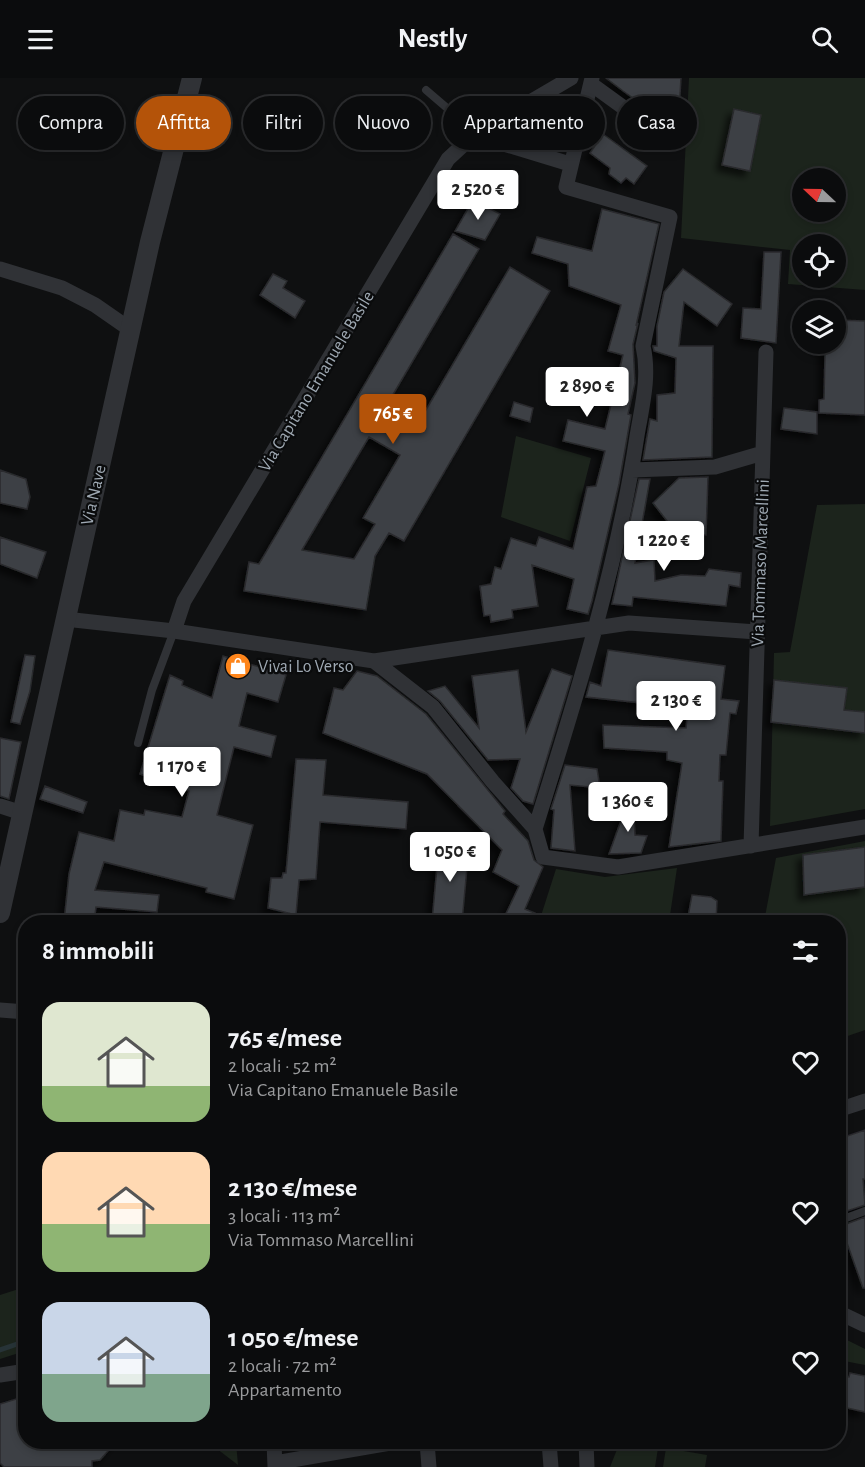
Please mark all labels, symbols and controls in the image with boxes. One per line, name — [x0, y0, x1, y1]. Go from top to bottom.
icon: menu — [24, 23, 57, 56]
icon: search — [808, 23, 841, 56]
text: Nestly — [398, 25, 467, 52]
chip: Compra — [18, 96, 124, 150]
chip: Affitta — [136, 96, 231, 150]
chip: Filtri — [243, 96, 323, 150]
chip: Nuovo — [335, 96, 431, 150]
chip: Appartamento — [443, 96, 605, 150]
chip: Casa — [617, 96, 697, 150]
north arrow — [792, 168, 846, 222]
map controls — [792, 168, 846, 354]
pin: 2 520 € — [423, 170, 533, 221]
text: 2 520 € — [451, 179, 505, 199]
button: locate — [792, 234, 846, 288]
street label: Via Capitano Emanuele Basile — [256, 288, 378, 475]
button: layers — [792, 300, 846, 354]
pin: 2 890 € — [532, 367, 642, 418]
text: 2 890 € — [560, 376, 614, 396]
pin: 765 € — [351, 394, 435, 445]
text: 765 € — [373, 403, 413, 423]
street label: Via Nave — [78, 463, 110, 527]
street label: Via Tommaso Marcellini — [749, 479, 773, 647]
pin: 1 220 € — [609, 521, 719, 572]
text: 1 220 € — [638, 530, 690, 550]
shop icon: Vivai Lo Verso — [223, 651, 253, 681]
place label: Vivai Lo Verso — [258, 658, 354, 676]
pin: 2 130 € — [621, 681, 731, 732]
text: 2 130 € — [650, 690, 702, 710]
pin: 1 170 € — [127, 747, 237, 798]
text: 1 170 € — [158, 756, 206, 776]
pin: 1 360 € — [573, 782, 683, 833]
text: 1 360 € — [602, 791, 654, 811]
pin: 1 050 € — [395, 832, 505, 883]
text: 1 050 € — [424, 841, 476, 861]
icon: filters — [789, 935, 822, 968]
text: 8 immobili — [42, 938, 154, 964]
text: 765 €/mese — [228, 1025, 342, 1051]
icon: home — [90, 1026, 162, 1098]
icon: heart — [789, 1046, 822, 1079]
text: 2 locali · 52 m² — [228, 1056, 337, 1076]
text: Via Capitano Emanuele Basile — [228, 1080, 458, 1100]
text: 2 130 €/mese — [228, 1175, 357, 1201]
icon: home — [90, 1176, 162, 1248]
icon: heart — [789, 1196, 822, 1229]
text: 3 locali · 113 m² — [228, 1206, 340, 1226]
text: Via Tommaso Marcellini — [228, 1230, 414, 1250]
text: 1 050 €/mese — [228, 1325, 359, 1351]
icon: home — [90, 1326, 162, 1398]
icon: heart — [789, 1346, 822, 1379]
text: 2 locali · 72 m² — [228, 1356, 337, 1376]
text: Appartamento — [228, 1380, 342, 1400]

